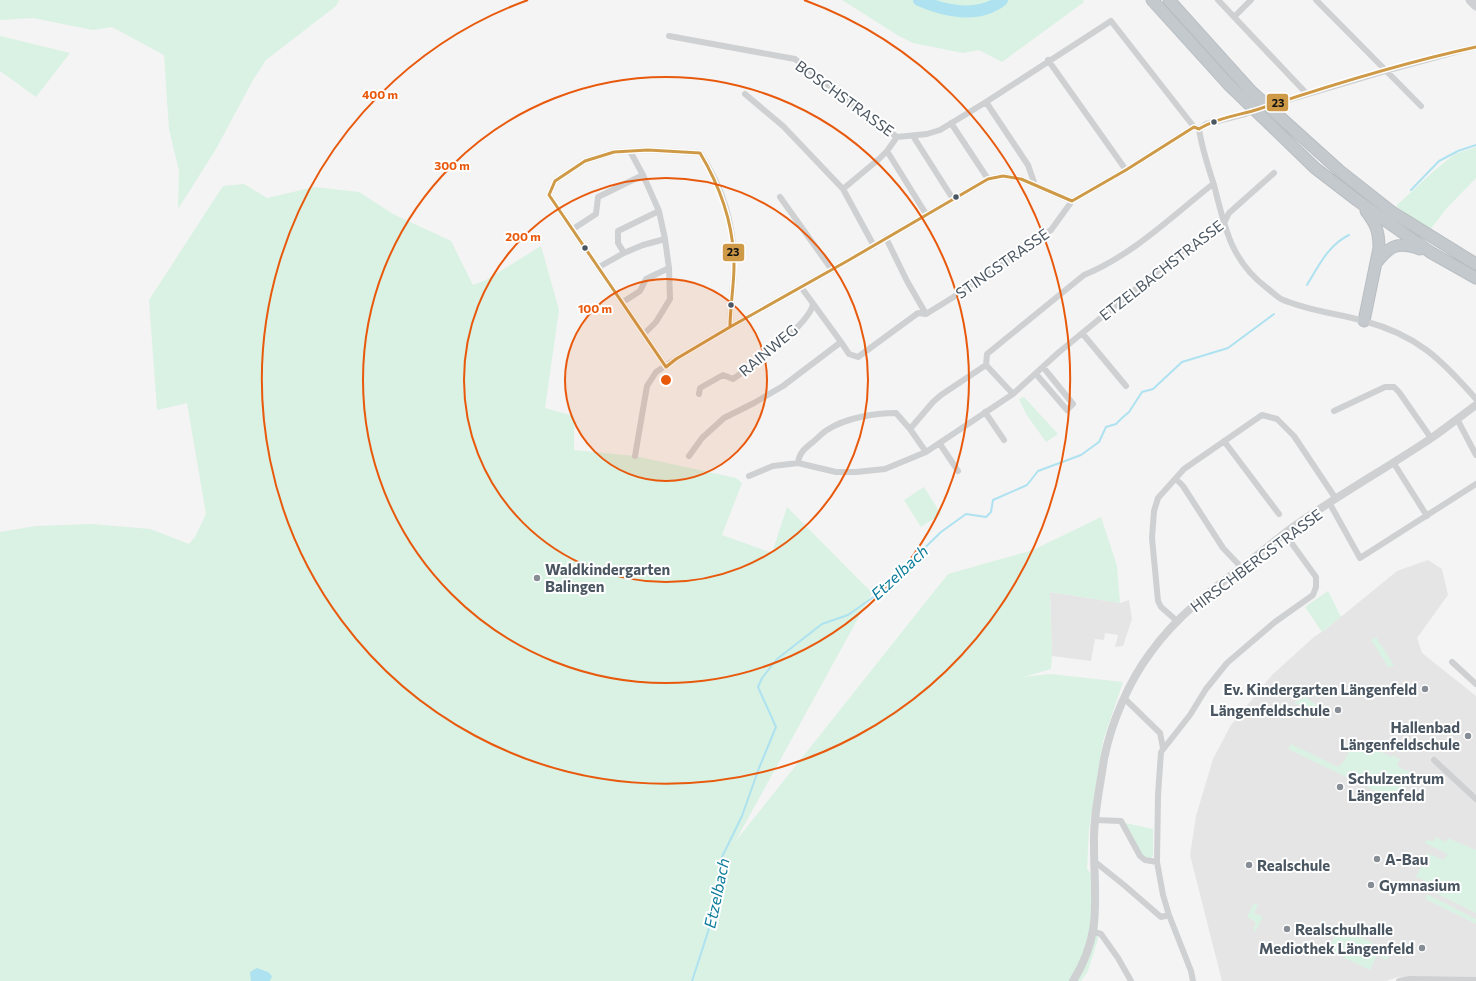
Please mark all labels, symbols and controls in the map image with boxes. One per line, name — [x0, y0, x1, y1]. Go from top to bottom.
street label: BOSCHSTRASSE — [792, 56, 898, 140]
text: 400 m — [362, 87, 398, 101]
line badge: 23 — [1266, 93, 1289, 112]
text: 23 — [1272, 96, 1284, 109]
unlabelled marker — [1209, 117, 1219, 127]
text: 300 m — [434, 158, 470, 172]
unlabelled marker — [951, 192, 961, 202]
street label: ETZELBACHSTRASSE — [1095, 216, 1227, 324]
street label: STINGSTRASSE — [952, 224, 1052, 302]
text: 200 m — [505, 229, 541, 243]
unlabelled marker — [580, 243, 590, 253]
line badge: 23 — [722, 243, 745, 262]
text: 23 — [727, 245, 739, 258]
unlabelled marker — [726, 300, 736, 310]
text: 100 m — [578, 301, 612, 315]
street label: RAINWEG — [735, 320, 801, 380]
centre of rings — [659, 373, 673, 387]
street label: HIRSCHBERGSTRASSE — [1187, 505, 1326, 615]
water label: Etzelbach — [866, 541, 932, 603]
place label: Waldkindergarten Balingen — [545, 560, 670, 595]
marker: Waldkindergarten Balingen — [532, 573, 542, 583]
place label: Ev. Kindergarten Längenfeld — [1224, 680, 1417, 698]
marker: Ev. Kindergarten Längenfeld — [1420, 684, 1430, 694]
place label: Längenfeldschule — [1210, 701, 1330, 719]
marker: Längenfeldschule — [1333, 705, 1343, 715]
place label: Hallenbad Längenfeldschule — [1340, 718, 1460, 753]
marker: Hallenbad Längenfeldschule — [1463, 731, 1473, 741]
place label: Schulzentrum Längenfeld — [1348, 769, 1444, 804]
marker: Schulzentrum Längenfeld — [1335, 782, 1345, 792]
place label: A-Bau — [1385, 850, 1428, 868]
marker: A-Bau — [1372, 854, 1382, 864]
water label: Etzelbach — [699, 856, 733, 930]
place label: Realschule — [1257, 856, 1330, 874]
marker: Realschule — [1244, 860, 1254, 870]
place label: Gymnasium — [1379, 876, 1460, 894]
marker: Gymnasium — [1366, 880, 1376, 890]
place label: Realschulhalle — [1295, 920, 1393, 938]
marker: Realschulhalle — [1282, 924, 1292, 934]
place label: Mediothek Längenfeld — [1259, 939, 1414, 957]
marker: Mediothek Längenfeld — [1417, 943, 1427, 953]

